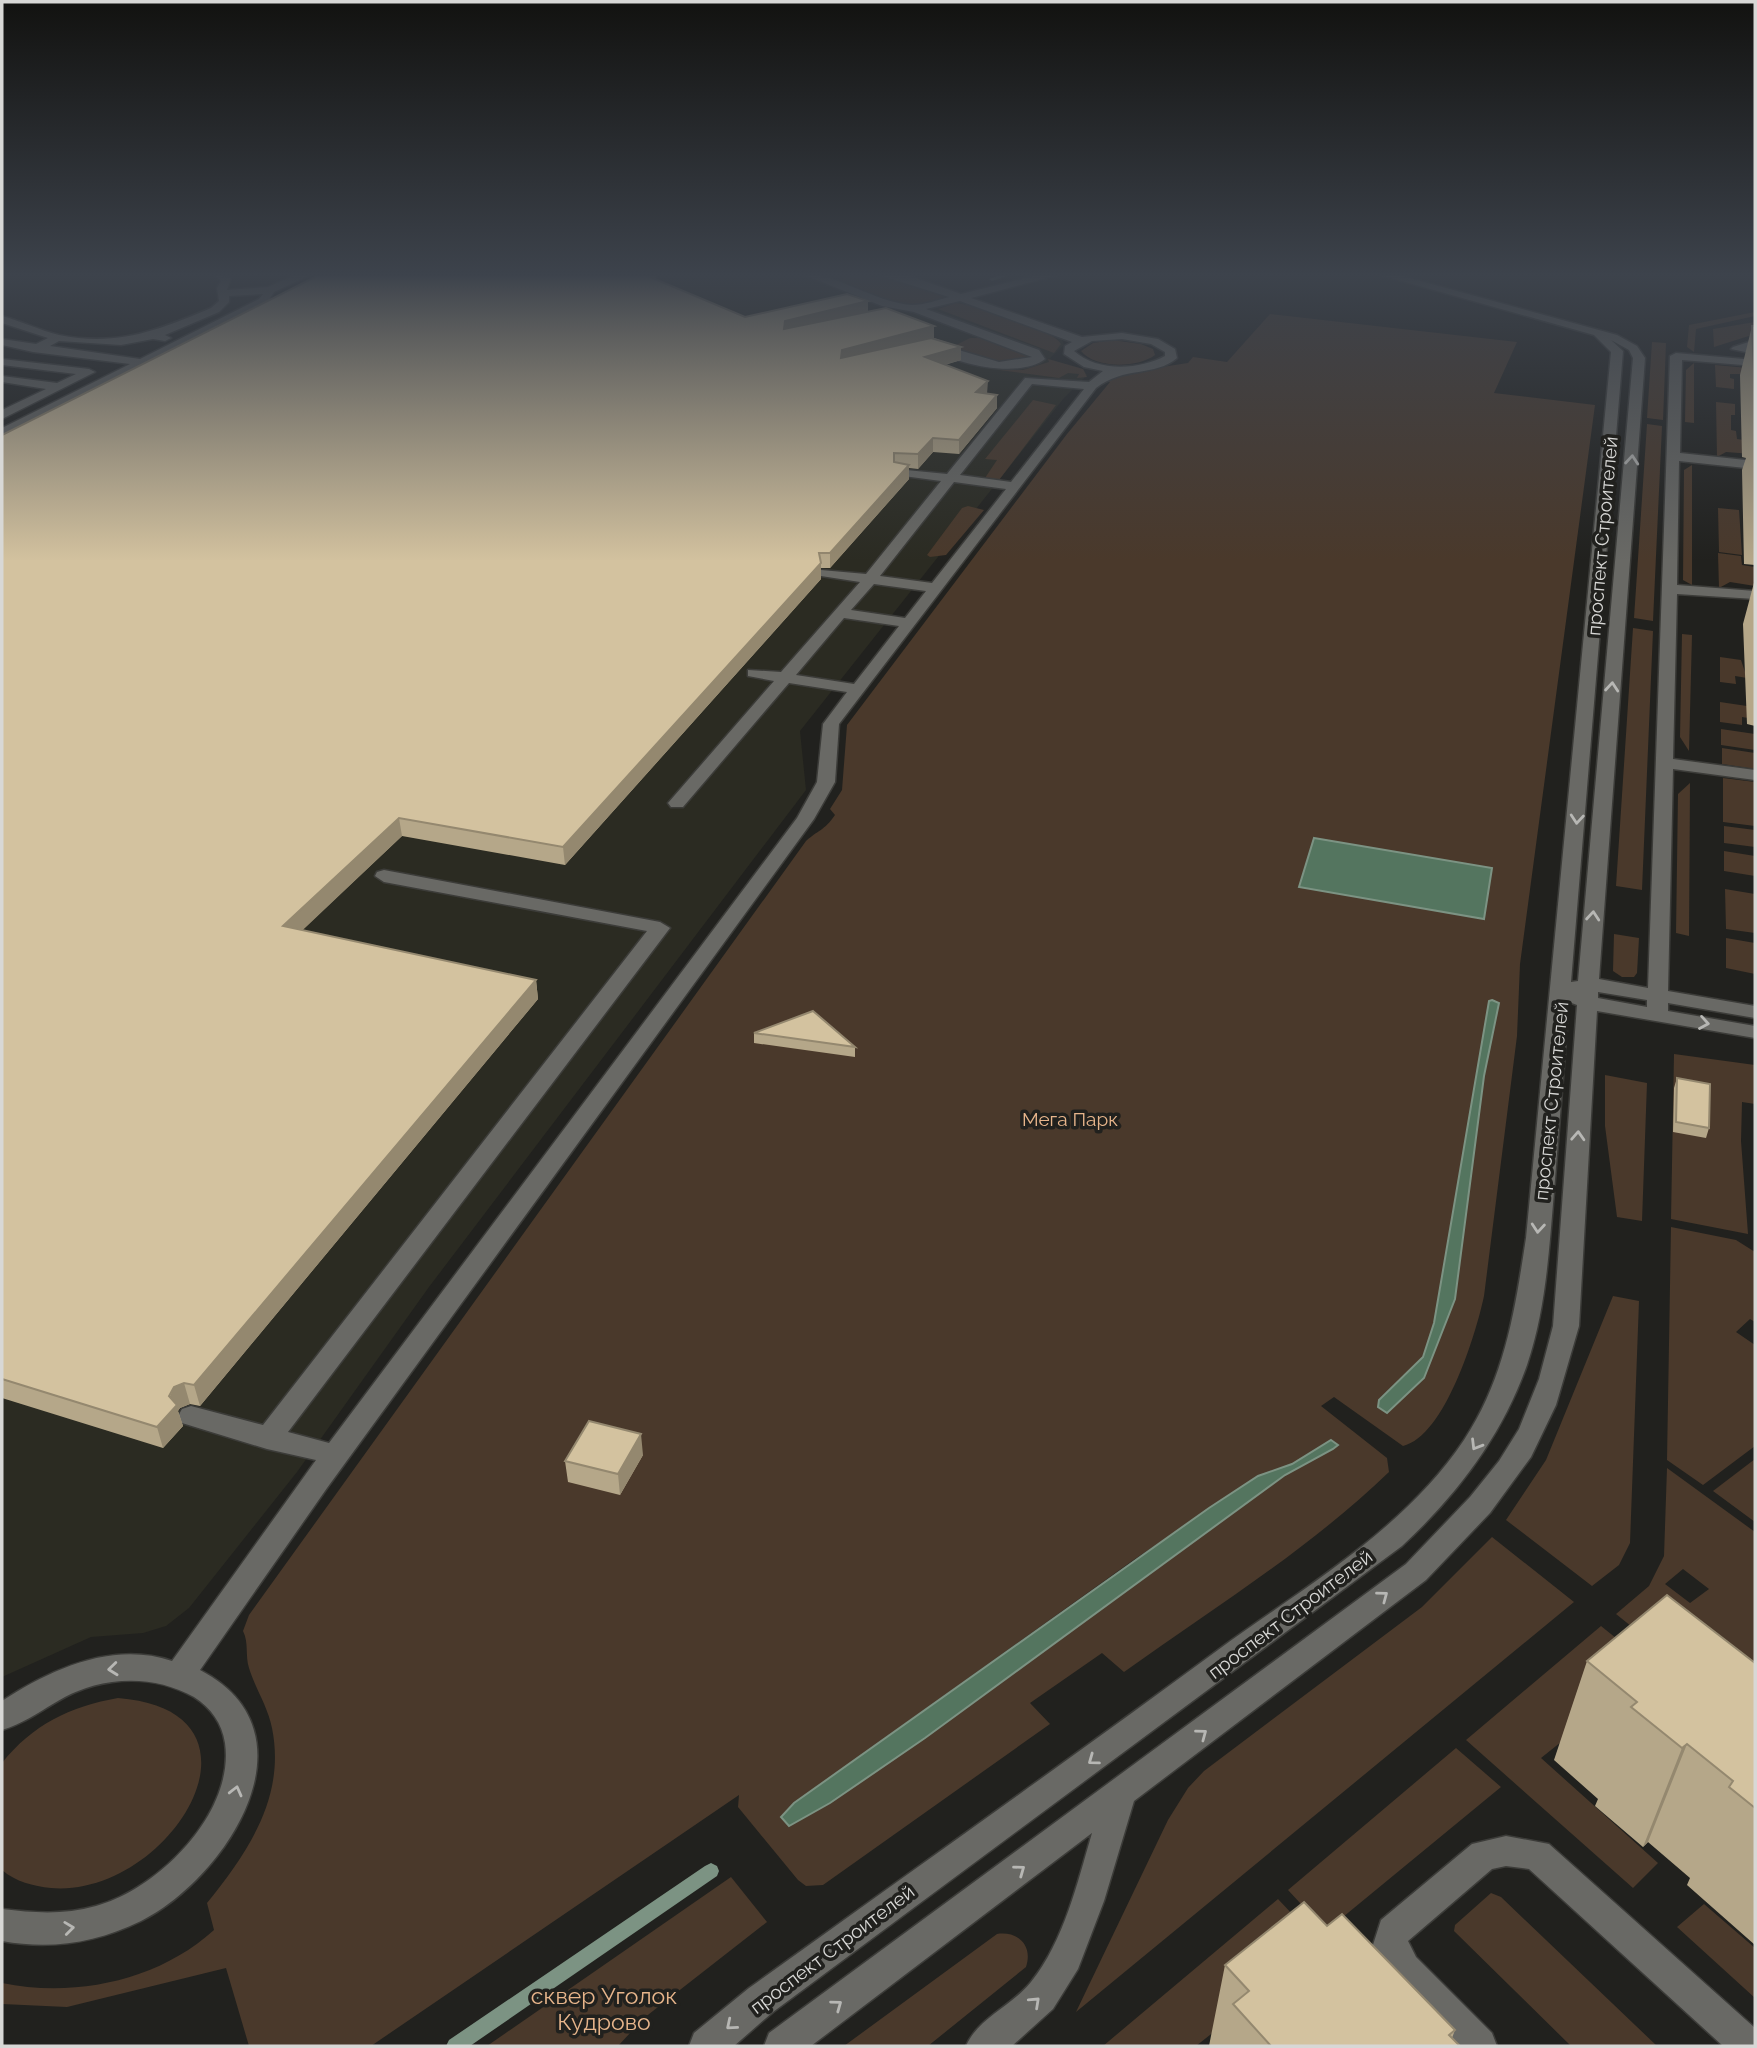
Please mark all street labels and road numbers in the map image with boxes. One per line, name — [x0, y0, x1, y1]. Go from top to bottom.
street label: проспект Строителей — [1582, 435, 1622, 637]
street label: проспект Строителей — [1530, 1000, 1572, 1202]
street label: проспект Строителей — [1204, 1545, 1376, 1683]
street label: проспект Строителей — [746, 1880, 918, 2018]

